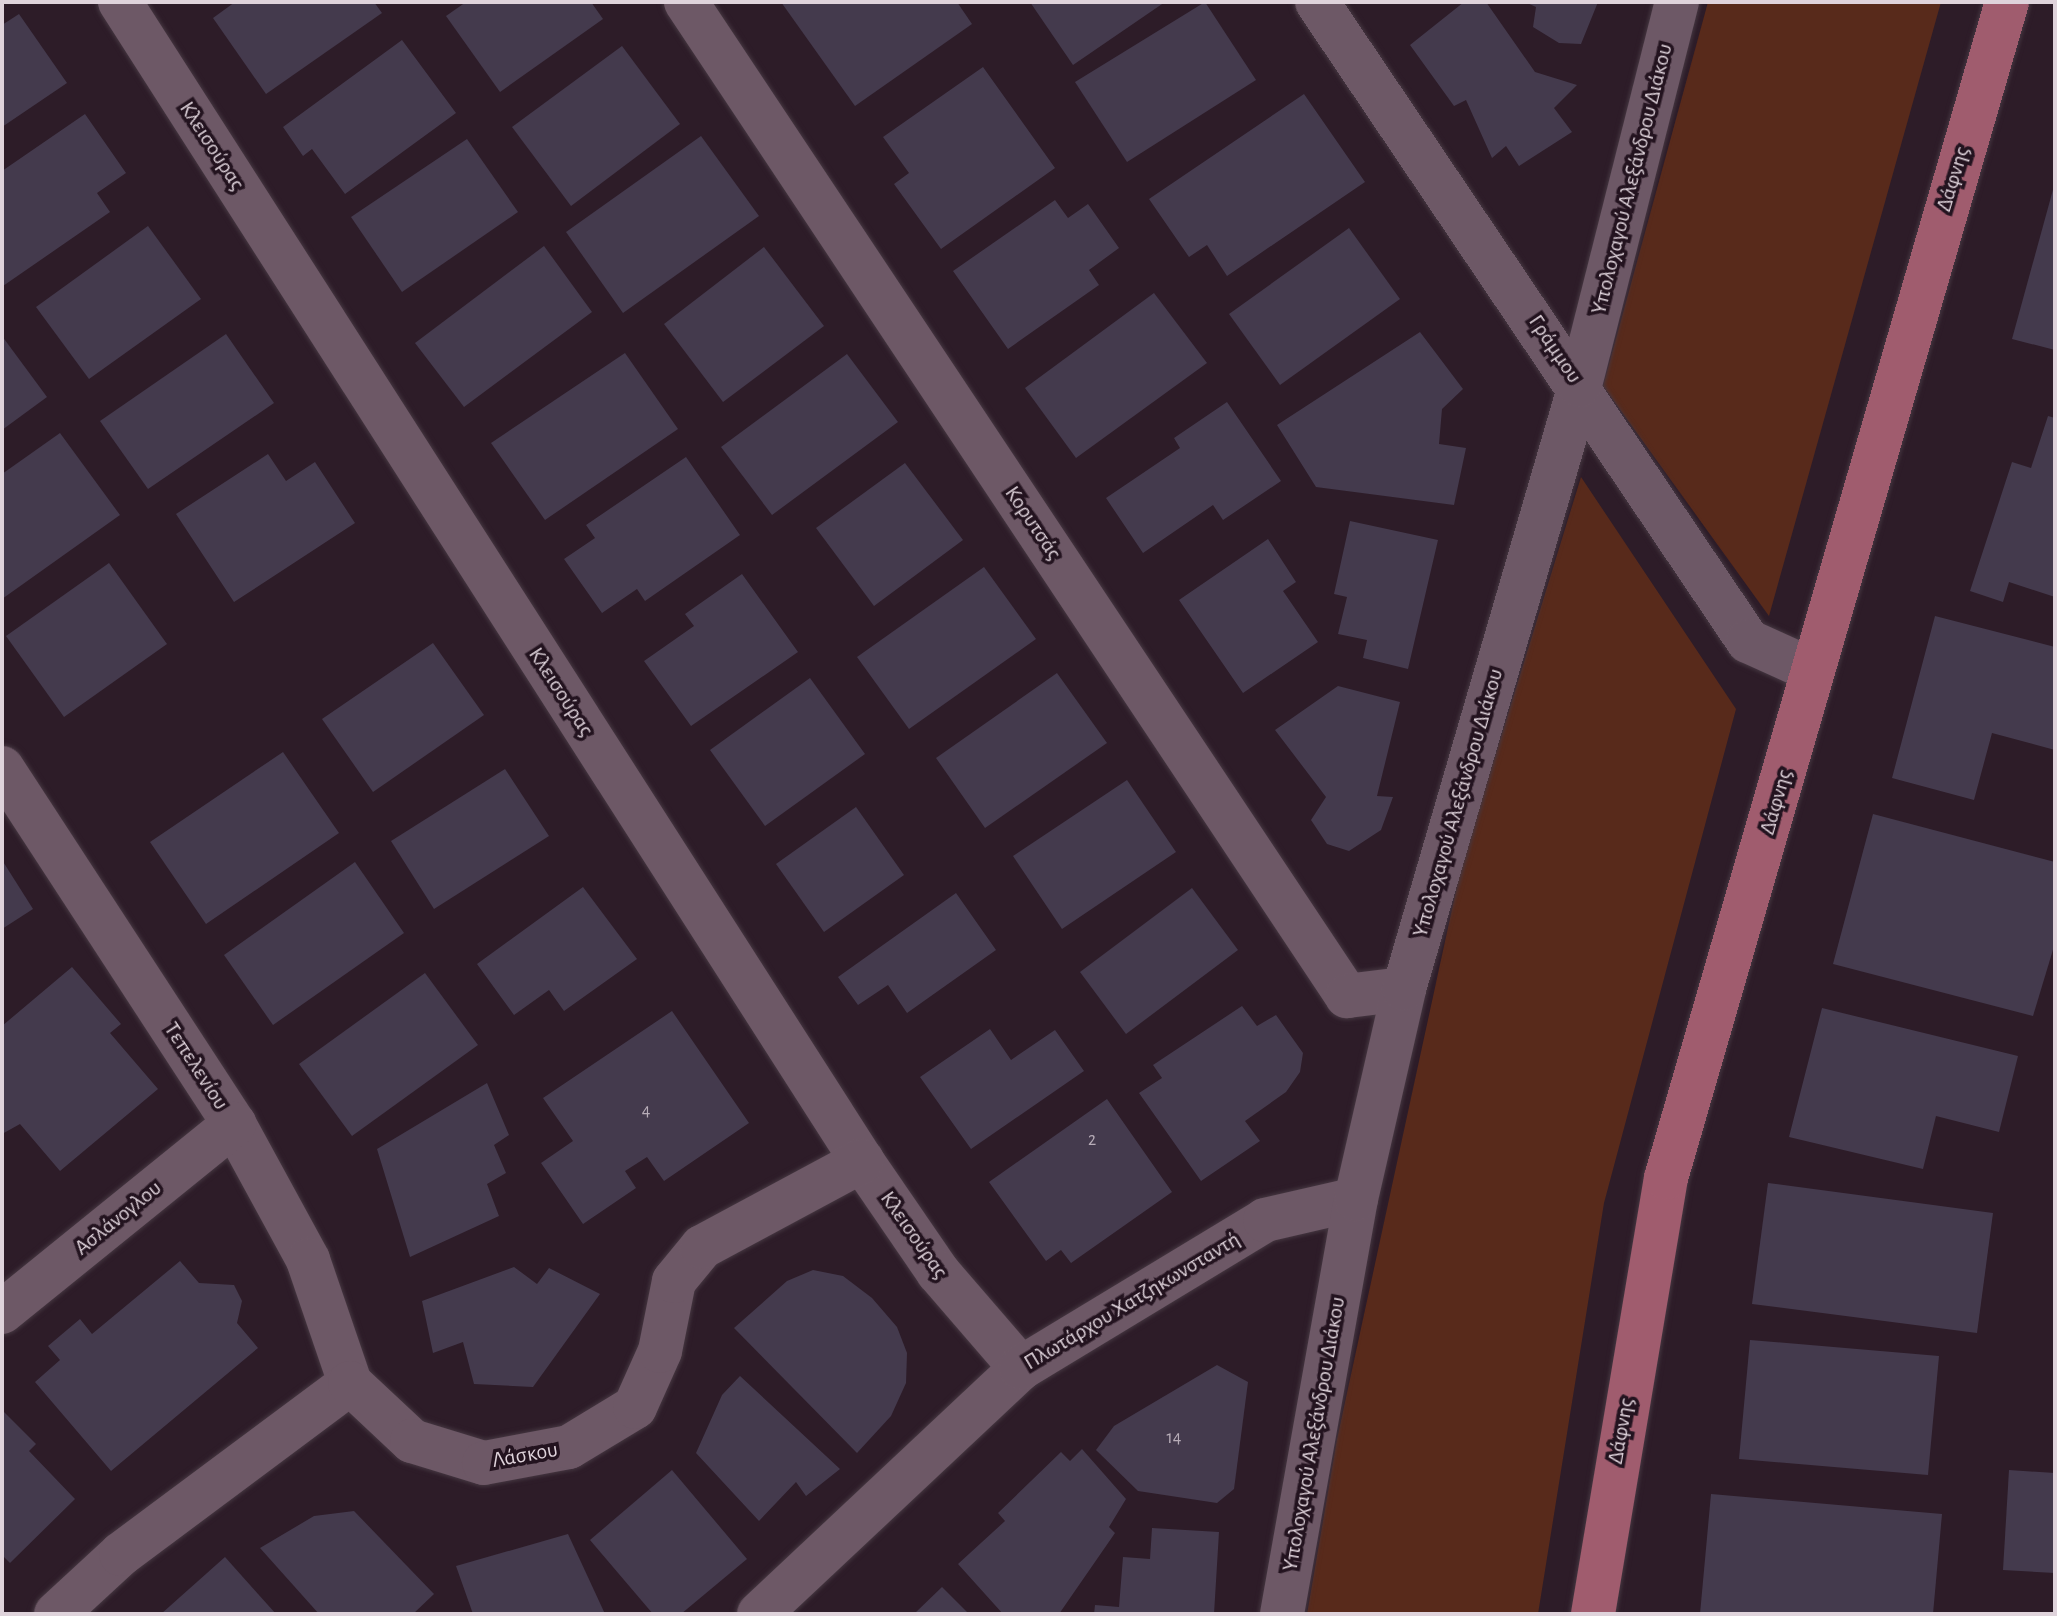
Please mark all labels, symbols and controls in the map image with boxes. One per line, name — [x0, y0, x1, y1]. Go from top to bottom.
street label: Υπολοχαγού Αλεξάνδρου Διάκου — [1586, 41, 1678, 317]
street label: Κλεισούρας — [174, 97, 250, 195]
street label: Δάφνης — [1931, 143, 1975, 215]
street label: Γράμμου — [1523, 310, 1587, 388]
street label: Κορυτσάς — [999, 481, 1067, 565]
street label: Κλεισούρας — [523, 643, 599, 741]
street label: Υπολοχαγού Αλεξάνδρου Διάκου — [1407, 666, 1509, 940]
street label: Δάφνης — [1754, 766, 1798, 838]
street label: Τεπελενίου — [158, 1017, 234, 1115]
house number: 4 — [642, 1100, 650, 1122]
house number: 2 — [1088, 1129, 1096, 1151]
street label: Ασλάνογλου — [69, 1175, 167, 1261]
street label: Κλεισούρας — [874, 1186, 954, 1284]
street label: Πλωτάρχου Χατζηκωνσταντή — [1019, 1226, 1245, 1376]
street label: Υπολοχαγού Αλεξάνδρου Διάκου — [1277, 1295, 1351, 1573]
street label: Δάφνης — [1602, 1396, 1640, 1466]
house number: 14 — [1167, 1427, 1181, 1449]
street label: Λάσκου — [490, 1436, 560, 1474]

